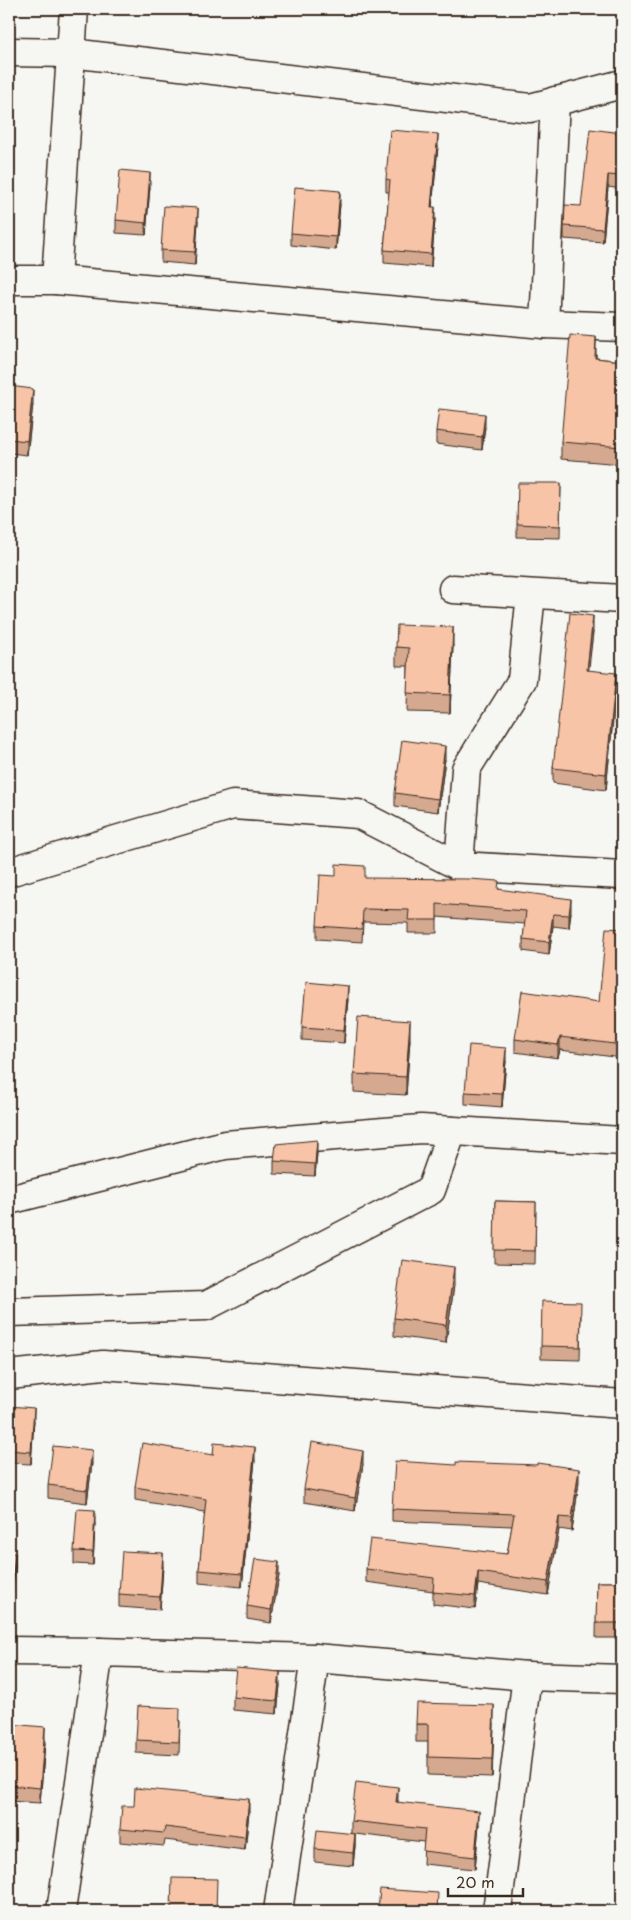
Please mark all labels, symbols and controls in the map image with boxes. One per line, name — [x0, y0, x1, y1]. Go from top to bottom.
scale bar — [448, 1865, 524, 1897]
text: 20 m — [456, 1870, 495, 1893]

